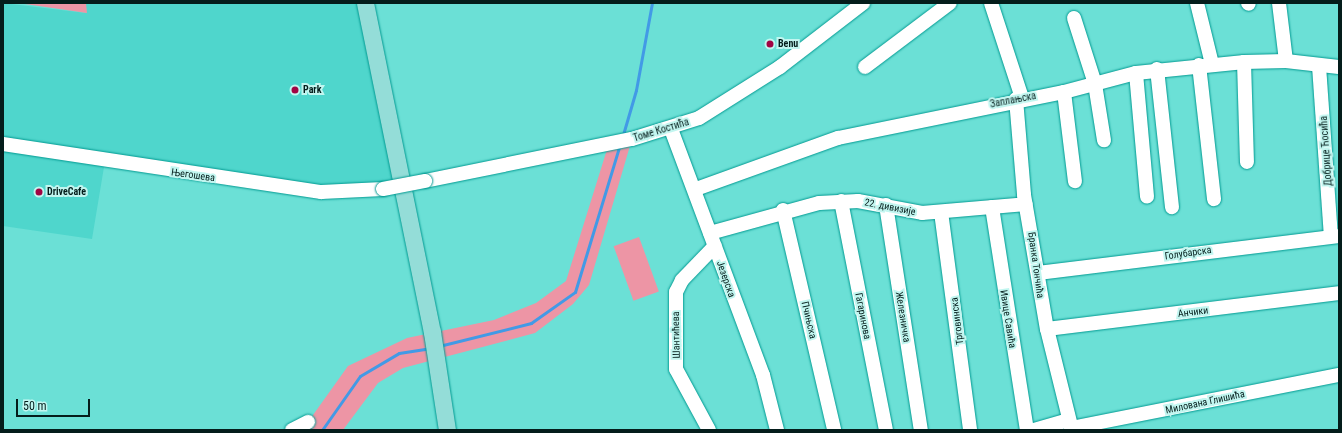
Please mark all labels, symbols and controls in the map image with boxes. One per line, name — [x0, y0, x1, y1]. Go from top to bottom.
place label: Benu — [778, 38, 798, 50]
marker: Benu — [765, 39, 775, 49]
place label: Park — [303, 84, 321, 96]
marker: Park — [290, 85, 300, 95]
street label: Заплањска — [989, 90, 1037, 110]
street label: Томе Костића — [632, 116, 690, 144]
street label: Добрице Ћосића — [1318, 116, 1334, 186]
street label: Његошева — [170, 166, 216, 184]
place label: DriveCafe — [47, 186, 86, 198]
marker: DriveCafe — [34, 187, 44, 197]
street label: 22. дивизије — [863, 196, 917, 218]
street label: Бранка Тончића — [1025, 231, 1047, 299]
street label: Голубарска — [1164, 244, 1212, 262]
street label: Језерска — [714, 259, 738, 299]
street label: Ивице Савића — [997, 289, 1019, 349]
street label: Железничка — [893, 291, 913, 343]
street label: Гагаринова — [853, 292, 873, 340]
street label: Трговинска — [948, 297, 966, 345]
street label: Пчињска — [799, 300, 819, 340]
street label: Анчики — [1177, 304, 1209, 320]
street label: Шантићева — [670, 311, 682, 359]
street label: Милована Глишића — [1164, 388, 1246, 416]
scale bar — [18, 391, 92, 417]
text: 50 m — [23, 399, 47, 413]

